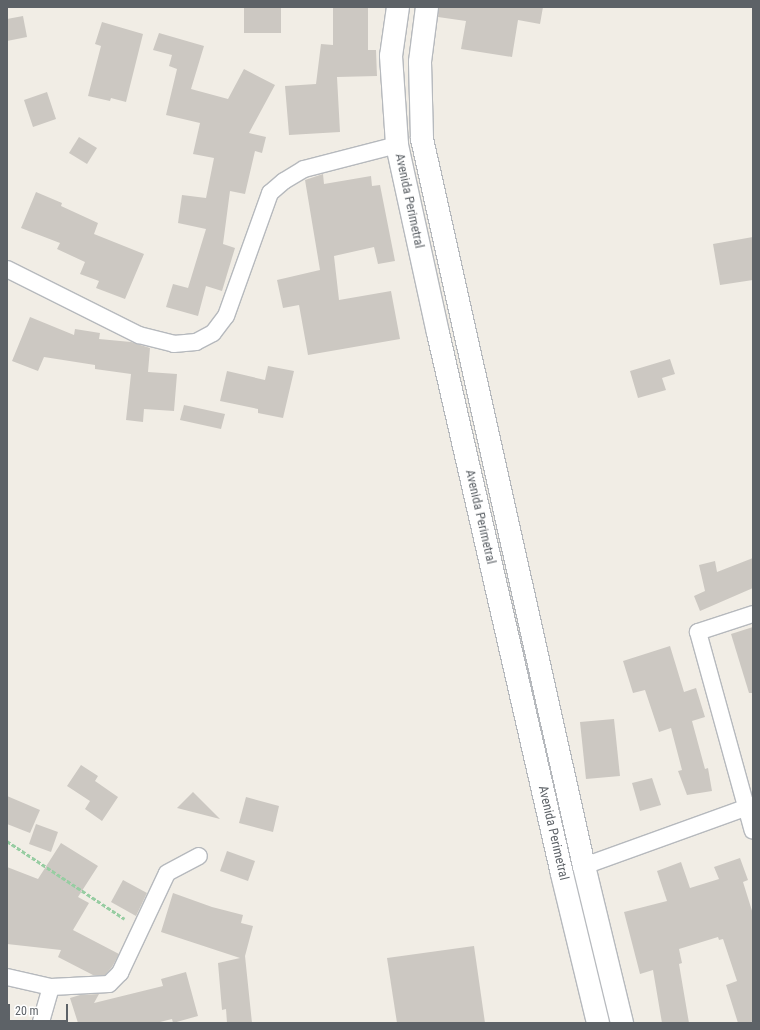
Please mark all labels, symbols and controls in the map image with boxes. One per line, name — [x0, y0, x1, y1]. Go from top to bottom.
street label: Avenida Perimetral — [391, 152, 427, 250]
street label: Avenida Perimetral — [462, 468, 498, 566]
street label: Avenida Perimetral — [535, 784, 571, 882]
scale bar — [10, 996, 70, 1022]
text: 20 m — [15, 1004, 39, 1018]

